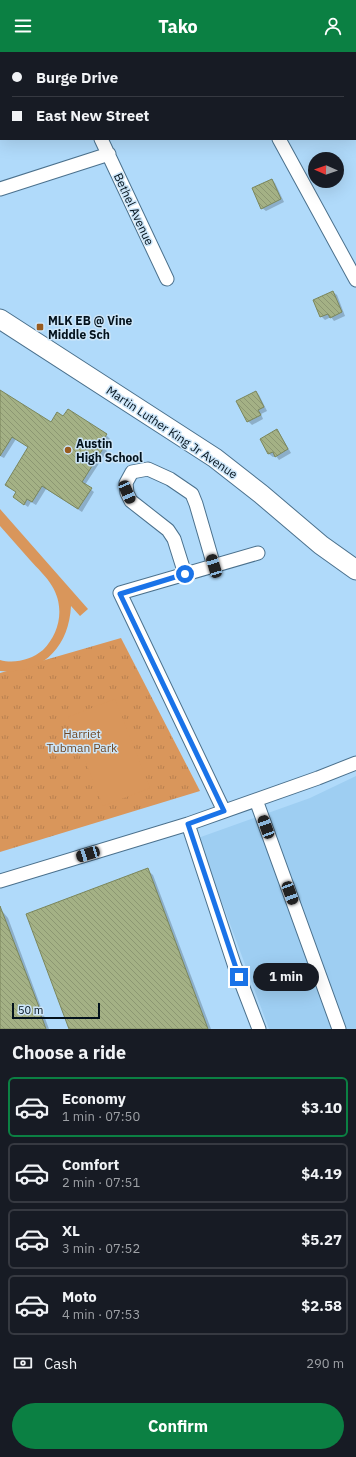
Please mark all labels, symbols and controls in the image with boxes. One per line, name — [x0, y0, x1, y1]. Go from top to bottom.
icon: menu — [12, 15, 34, 37]
text: Tako — [158, 15, 198, 38]
icon: person — [322, 15, 344, 37]
text: Burge Drive — [36, 68, 118, 87]
text: East New Street — [36, 106, 149, 125]
north arrow — [308, 152, 344, 188]
map controls — [308, 152, 344, 188]
street label: Bethel Avenue — [111, 170, 157, 248]
place label: MLK EB @ Vine Middle Sch — [48, 313, 133, 342]
marker: MLK EB @ Vine Middle Sch — [35, 322, 45, 332]
street label: Martin Luther King Jr Avenue — [104, 382, 241, 482]
place label: Austin High School — [76, 436, 143, 465]
marker: Austin High School — [63, 445, 73, 455]
car — [117, 479, 137, 505]
car — [205, 553, 223, 579]
route start — [176, 565, 194, 583]
park label: Harriet Tubman Park — [47, 726, 118, 755]
car — [256, 814, 276, 840]
car — [75, 845, 101, 863]
car — [280, 880, 300, 906]
callout: 1 min — [253, 963, 319, 991]
route end — [230, 968, 248, 986]
text: 1 min — [269, 968, 303, 985]
scale bar — [12, 1001, 100, 1020]
text: 50 m — [18, 1003, 43, 1017]
text: Choose a ride — [12, 1041, 126, 1064]
icon: car — [14, 1089, 50, 1125]
text: Economy — [62, 1089, 126, 1108]
text: $3.10 — [301, 1098, 342, 1117]
text: 1 min · 07:50 — [62, 1108, 140, 1125]
icon: car — [14, 1155, 50, 1191]
text: Comfort — [62, 1155, 119, 1174]
text: $4.19 — [301, 1164, 342, 1183]
text: 2 min · 07:51 — [62, 1174, 140, 1191]
icon: car — [14, 1221, 50, 1257]
text: XL — [62, 1221, 80, 1240]
text: $5.27 — [301, 1230, 342, 1249]
text: 3 min · 07:52 — [62, 1240, 140, 1257]
icon: car — [14, 1287, 50, 1323]
text: Moto — [62, 1287, 97, 1306]
text: $2.58 — [301, 1296, 342, 1315]
text: 4 min · 07:53 — [62, 1306, 140, 1323]
icon: cash — [12, 1352, 34, 1374]
text: Cash — [44, 1354, 77, 1373]
text: 290 m — [306, 1355, 344, 1372]
button: Confirm — [12, 1403, 344, 1449]

